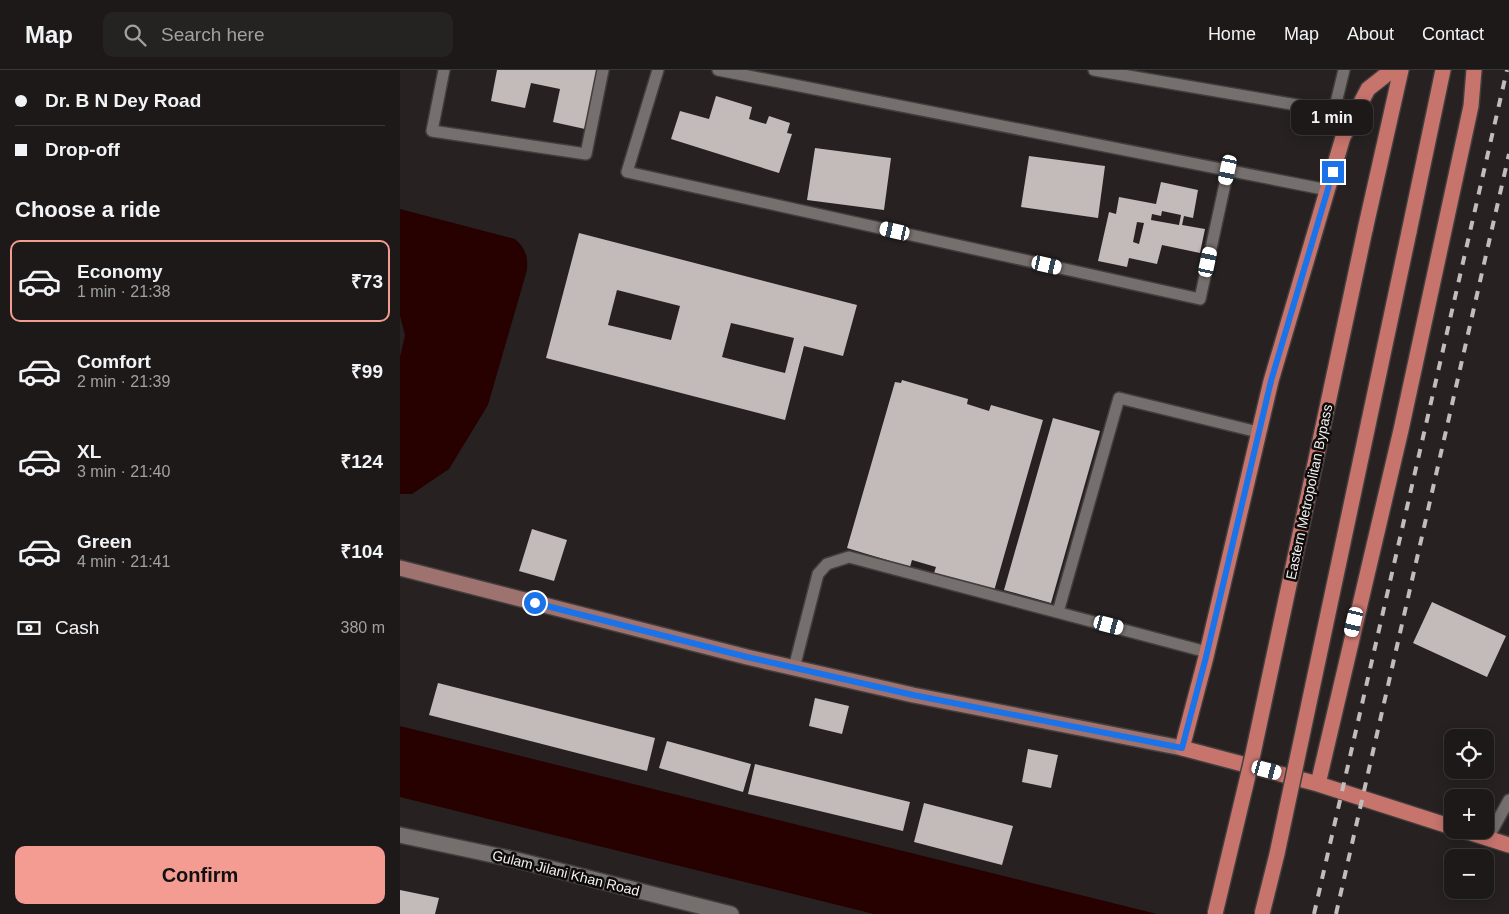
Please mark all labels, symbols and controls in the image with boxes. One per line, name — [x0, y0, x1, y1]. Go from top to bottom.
search box — [103, 12, 453, 57]
text: Map — [25, 21, 73, 48]
icon: search — [121, 21, 149, 49]
text: Search here — [161, 24, 265, 45]
text: Home — [1208, 24, 1256, 44]
text: Map — [1284, 24, 1319, 44]
text: About — [1347, 24, 1394, 44]
text: Contact — [1422, 24, 1484, 44]
text: Dr. B N Dey Road — [45, 90, 201, 111]
callout: 1 min — [1292, 99, 1374, 134]
text: 1 min — [1311, 109, 1353, 126]
text: Drop-off — [45, 139, 120, 160]
car — [1217, 154, 1238, 186]
route end — [1322, 161, 1344, 183]
text: Choose a ride — [15, 197, 160, 222]
car — [878, 220, 911, 242]
car — [1197, 246, 1218, 278]
car — [1030, 254, 1063, 276]
icon: car — [17, 259, 62, 304]
text: Economy — [77, 261, 163, 282]
text: ₹73 — [351, 271, 383, 292]
text: 1 min · 21:38 — [77, 283, 170, 300]
icon: car — [17, 349, 62, 394]
text: Comfort — [77, 351, 151, 372]
text: ₹99 — [351, 361, 383, 382]
text: 2 min · 21:39 — [77, 373, 170, 390]
street label: Eastern Metropolitan Bypass — [1283, 403, 1335, 581]
icon: car — [17, 439, 62, 484]
text: XL — [77, 441, 101, 462]
text: ₹124 — [340, 451, 383, 472]
text: 3 min · 21:40 — [77, 463, 170, 480]
icon: car — [17, 529, 62, 574]
text: Green — [77, 531, 132, 552]
text: ₹104 — [340, 541, 383, 562]
text: 4 min · 21:41 — [77, 553, 170, 570]
route start — [524, 592, 546, 614]
car — [1343, 606, 1364, 638]
icon: cash — [15, 614, 43, 642]
car — [1092, 614, 1125, 636]
text: Cash — [55, 617, 99, 638]
text: 380 m — [341, 619, 385, 636]
map controls — [1444, 729, 1494, 899]
button: locate — [1444, 729, 1494, 779]
car — [1250, 759, 1283, 781]
button: + — [1444, 789, 1494, 839]
button: Confirm — [15, 846, 385, 904]
street label: Gulam Jilani Khan Road — [491, 847, 641, 899]
button: − — [1444, 849, 1494, 899]

